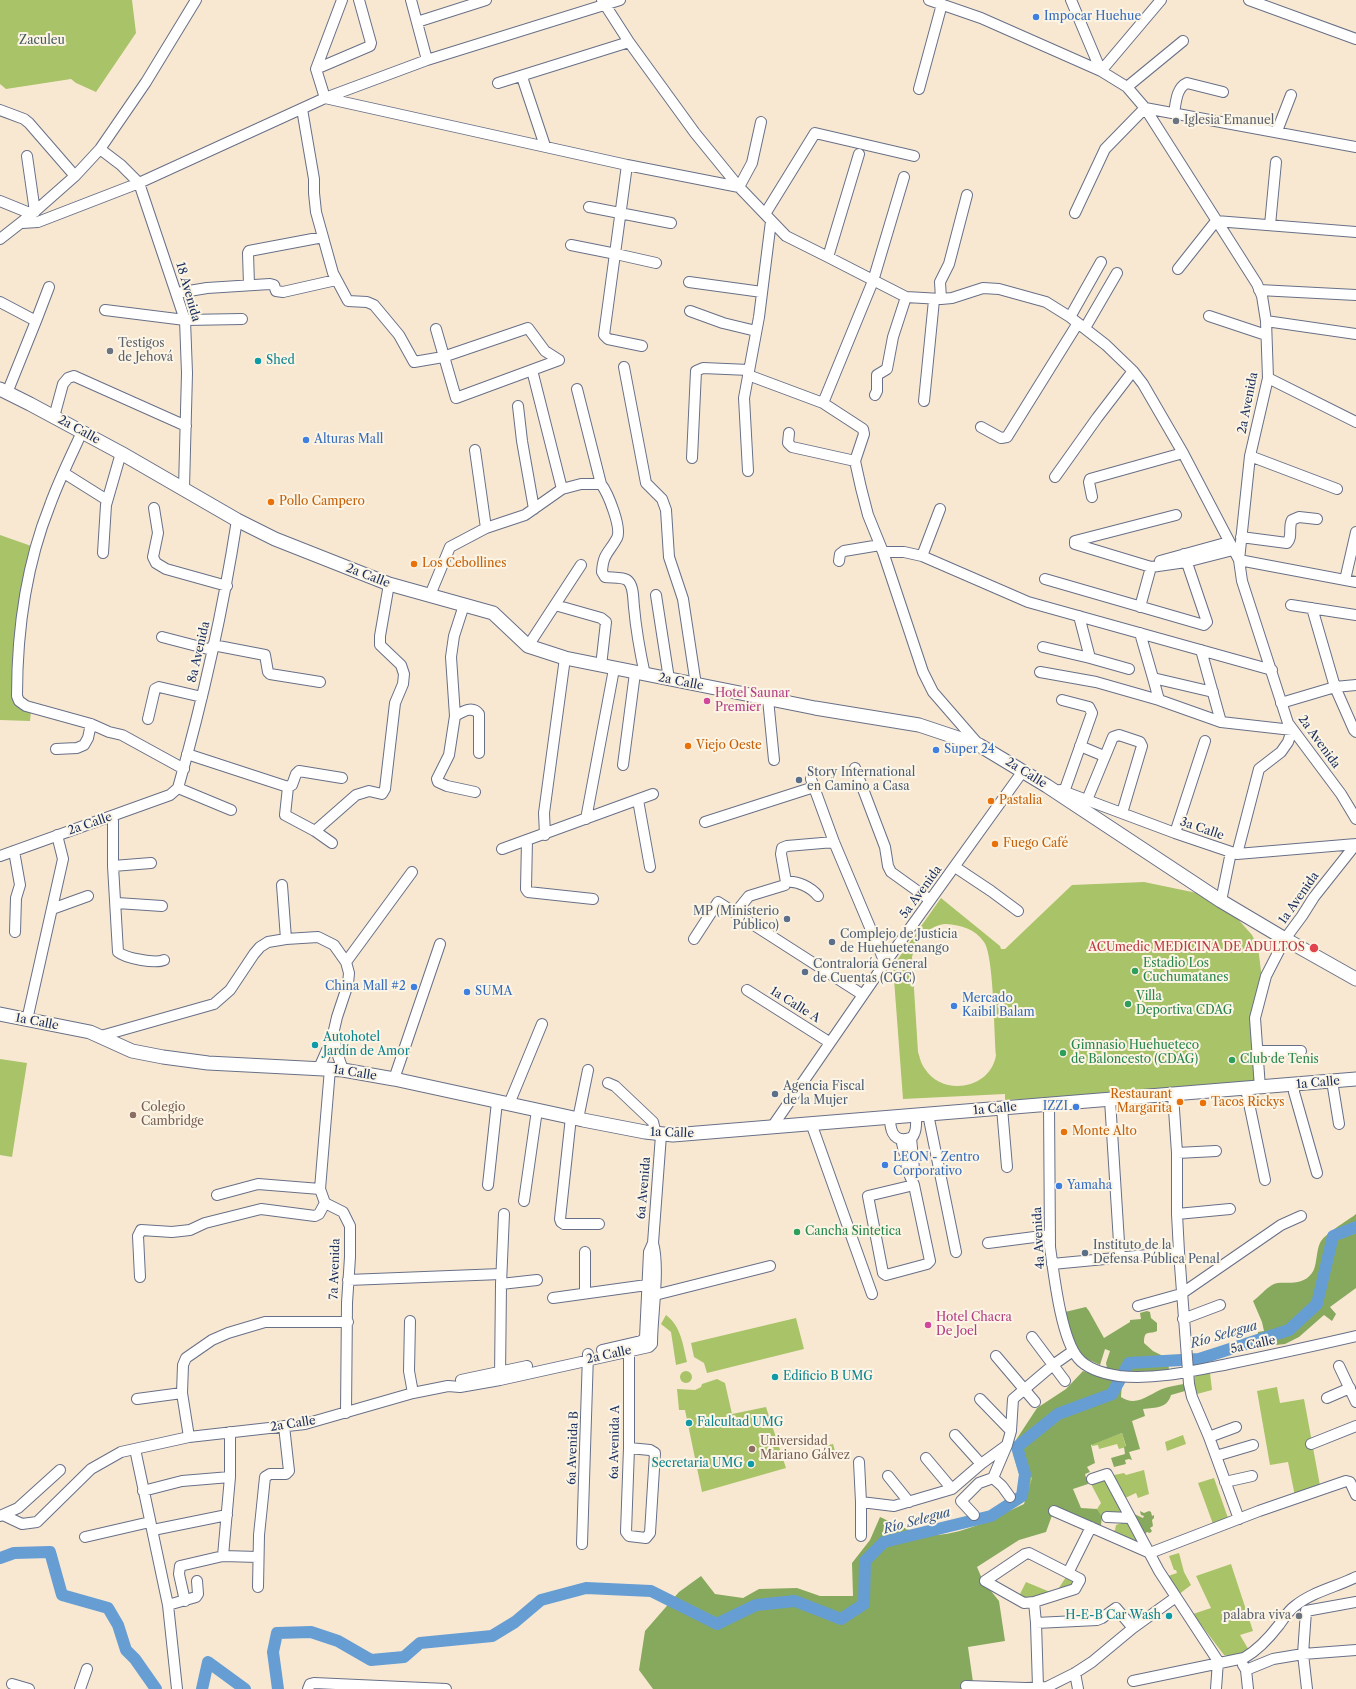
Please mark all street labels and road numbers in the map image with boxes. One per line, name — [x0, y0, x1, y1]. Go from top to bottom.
street label: 18 Avenida — [173, 261, 203, 323]
street label: 2a Avenida — [1235, 371, 1261, 435]
street label: 2a Calle — [55, 413, 103, 447]
street label: 2a Calle — [344, 561, 392, 591]
street label: 8a Avenida — [185, 620, 213, 684]
street label: 2a Calle — [657, 671, 705, 693]
street label: 2a Avenida — [1295, 713, 1343, 771]
street label: 2a Calle — [1003, 755, 1049, 791]
street label: 2a Calle — [66, 810, 114, 838]
street label: 3a Calle — [1178, 815, 1226, 843]
street label: 5a Avenida — [897, 863, 945, 921]
street label: 1a Avenida — [1276, 869, 1322, 927]
street label: 1a Calle A — [767, 984, 823, 1026]
street label: 1a Calle — [14, 1011, 60, 1033]
street label: 1a Calle — [332, 1062, 378, 1084]
street label: 1a Calle — [1295, 1074, 1341, 1092]
street label: 1a Calle — [972, 1100, 1018, 1118]
street label: 1a Calle — [650, 1125, 694, 1141]
street label: 6a Avenida — [634, 1156, 654, 1220]
street label: 4a Avenida — [1030, 1207, 1048, 1269]
street label: 7a Avenida — [327, 1238, 343, 1300]
street label: 5a Calle — [1229, 1333, 1277, 1357]
street label: 2a Calle — [585, 1343, 633, 1367]
street label: 6a Avenida A — [607, 1405, 623, 1479]
street label: 6a Avenida B — [565, 1411, 581, 1485]
street label: 2a Calle — [269, 1413, 317, 1435]

